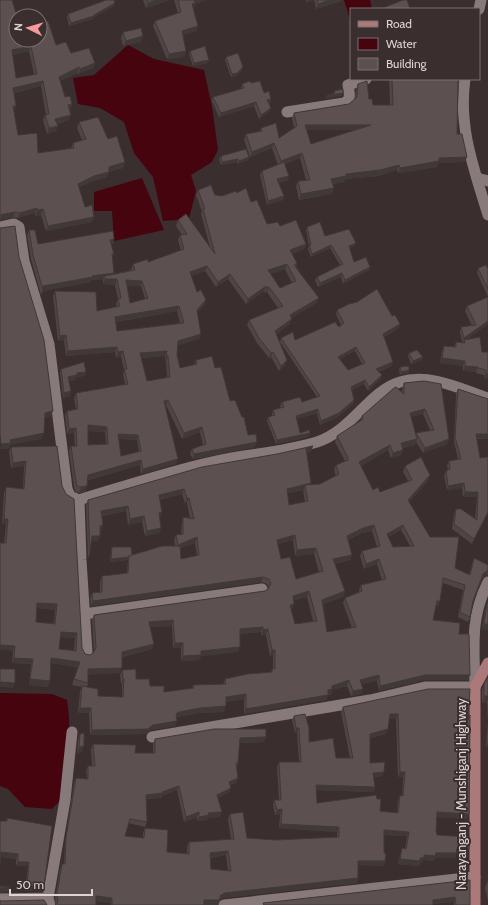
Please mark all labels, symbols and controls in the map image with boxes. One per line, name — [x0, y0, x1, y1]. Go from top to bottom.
north arrow — [8, 8, 48, 48]
legend — [350, 8, 480, 80]
text: Road — [386, 16, 412, 31]
text: N — [11, 23, 25, 32]
text: Water — [386, 36, 417, 51]
text: Building — [386, 56, 428, 71]
street label: Narayanganj - Munshiganj Highway — [453, 698, 470, 890]
scale bar — [10, 871, 92, 897]
text: 50 m — [16, 877, 44, 892]

